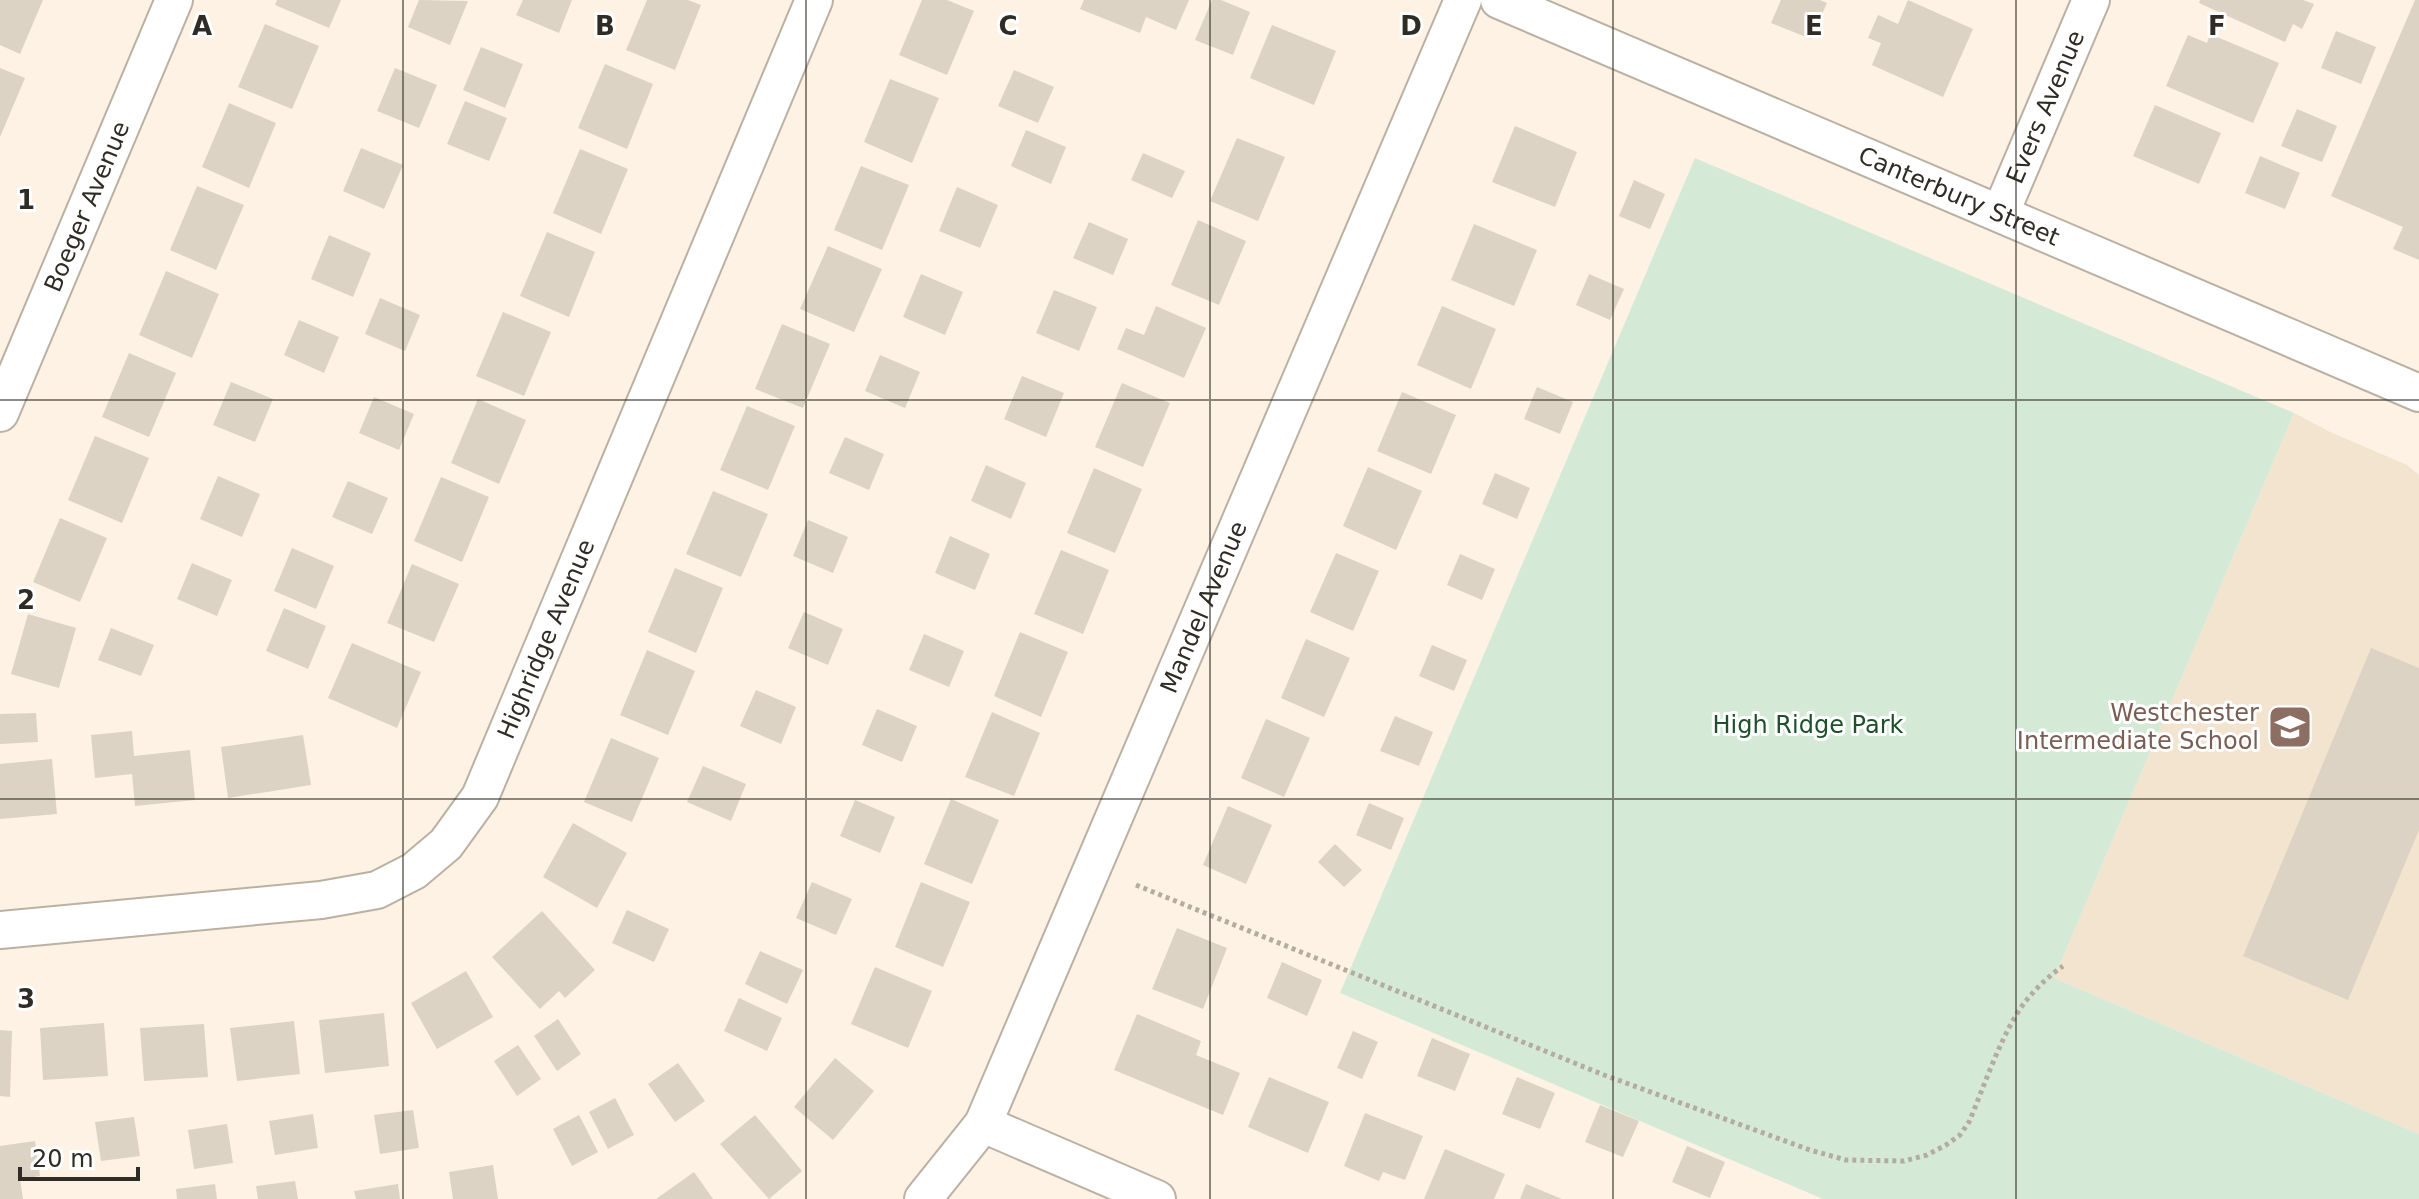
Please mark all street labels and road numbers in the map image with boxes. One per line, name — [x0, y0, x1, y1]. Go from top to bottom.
street label: Evers Avenue — [2001, 26, 2090, 188]
street label: Boeger Avenue — [39, 117, 135, 296]
street label: Canterbury Street — [1854, 141, 2064, 252]
street label: Mandel Avenue — [1155, 517, 1253, 697]
street label: Highridge Avenue — [492, 535, 600, 743]

